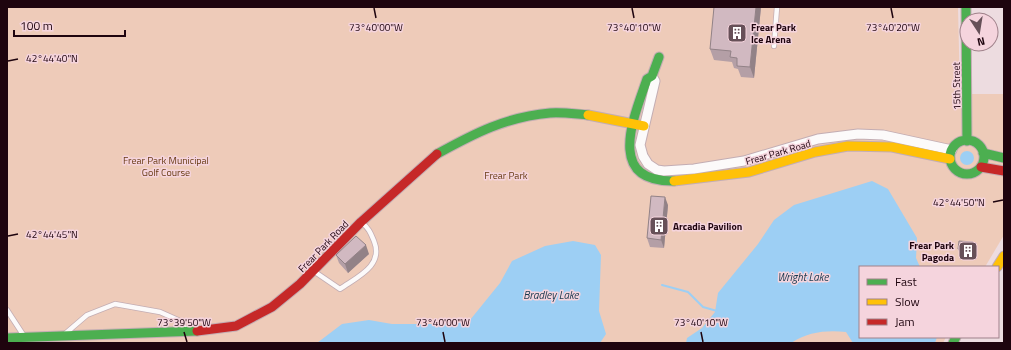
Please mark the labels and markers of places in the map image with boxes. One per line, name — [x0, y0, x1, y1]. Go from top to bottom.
place label: Frear Park Ice Arena — [751, 20, 797, 47]
building icon: Frear Park Ice Arena — [726, 22, 748, 44]
building icon: Arcadia Pavilion — [648, 215, 670, 237]
place label: Arcadia Pavilion — [673, 219, 742, 234]
place label: Frear Park Pagoda — [909, 238, 955, 265]
building icon: Frear Park Pagoda — [957, 240, 979, 262]

